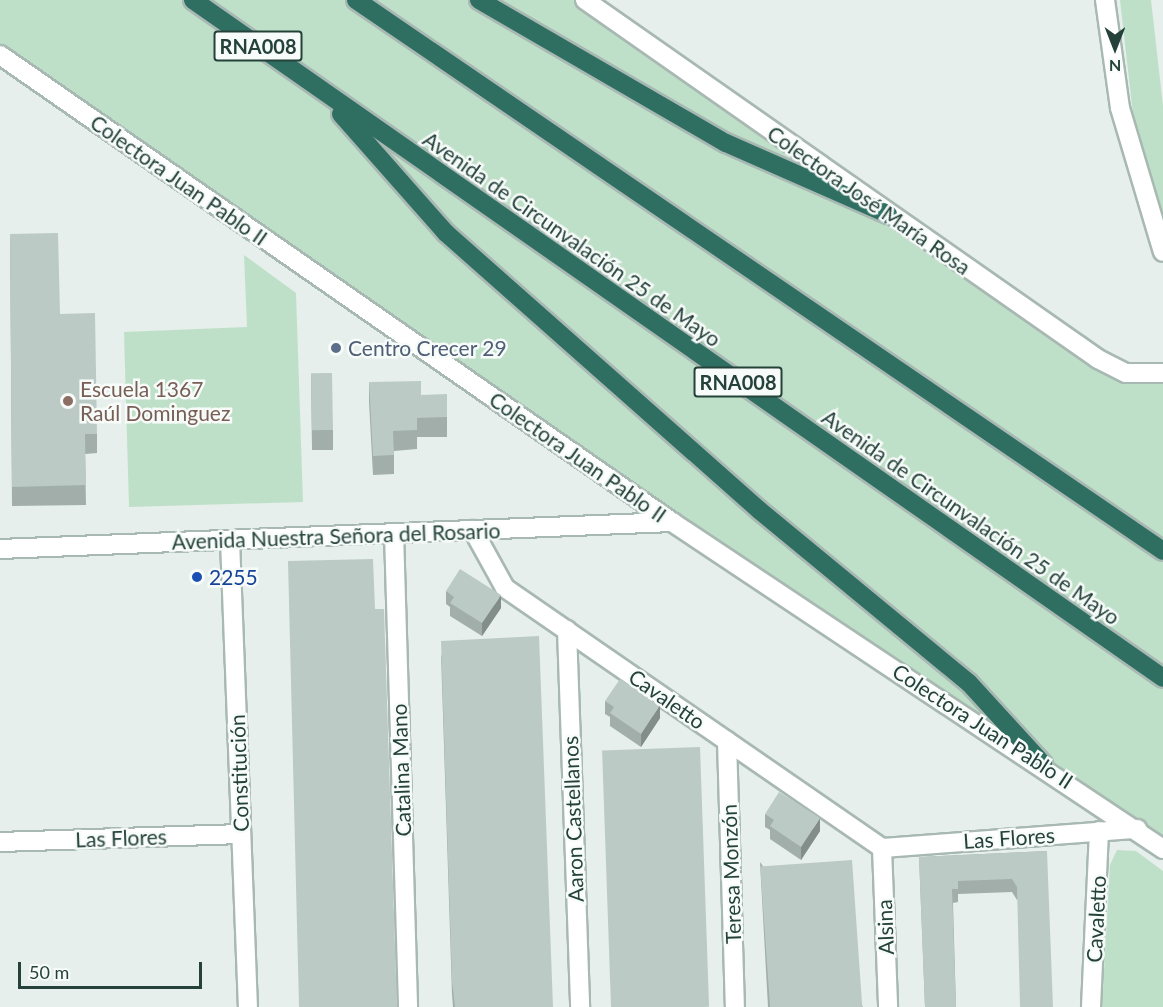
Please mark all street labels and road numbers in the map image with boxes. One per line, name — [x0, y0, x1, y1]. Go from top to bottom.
road number: RNA008 — [213, 29, 303, 63]
street label: Colectora Juan Pablo II — [85, 109, 273, 251]
street label: Colectora José María Rosa — [762, 120, 976, 280]
street label: Avenida de Circunvalación 25 de Mayo — [418, 126, 726, 352]
road number: RNA008 — [693, 365, 783, 399]
street label: Colectora Juan Pablo II — [484, 386, 672, 528]
street label: Avenida de Circunvalación 25 de Mayo — [817, 404, 1125, 630]
street label: Avenida Nuestra Señora del Rosario — [171, 518, 501, 554]
street label: Colectora Juan Pablo II — [888, 658, 1078, 794]
street label: Cavaletto — [624, 664, 710, 734]
street label: Catalina Mano — [386, 703, 416, 837]
street label: Constitución — [224, 714, 254, 832]
street label: Aaron Castellanos — [558, 736, 588, 902]
street label: Teresa Monzón — [716, 804, 746, 944]
street label: Las Flores — [962, 822, 1056, 854]
street label: Las Flores — [75, 824, 167, 852]
street label: Cavaletto — [1081, 875, 1111, 963]
street label: Alsina — [871, 899, 899, 955]

